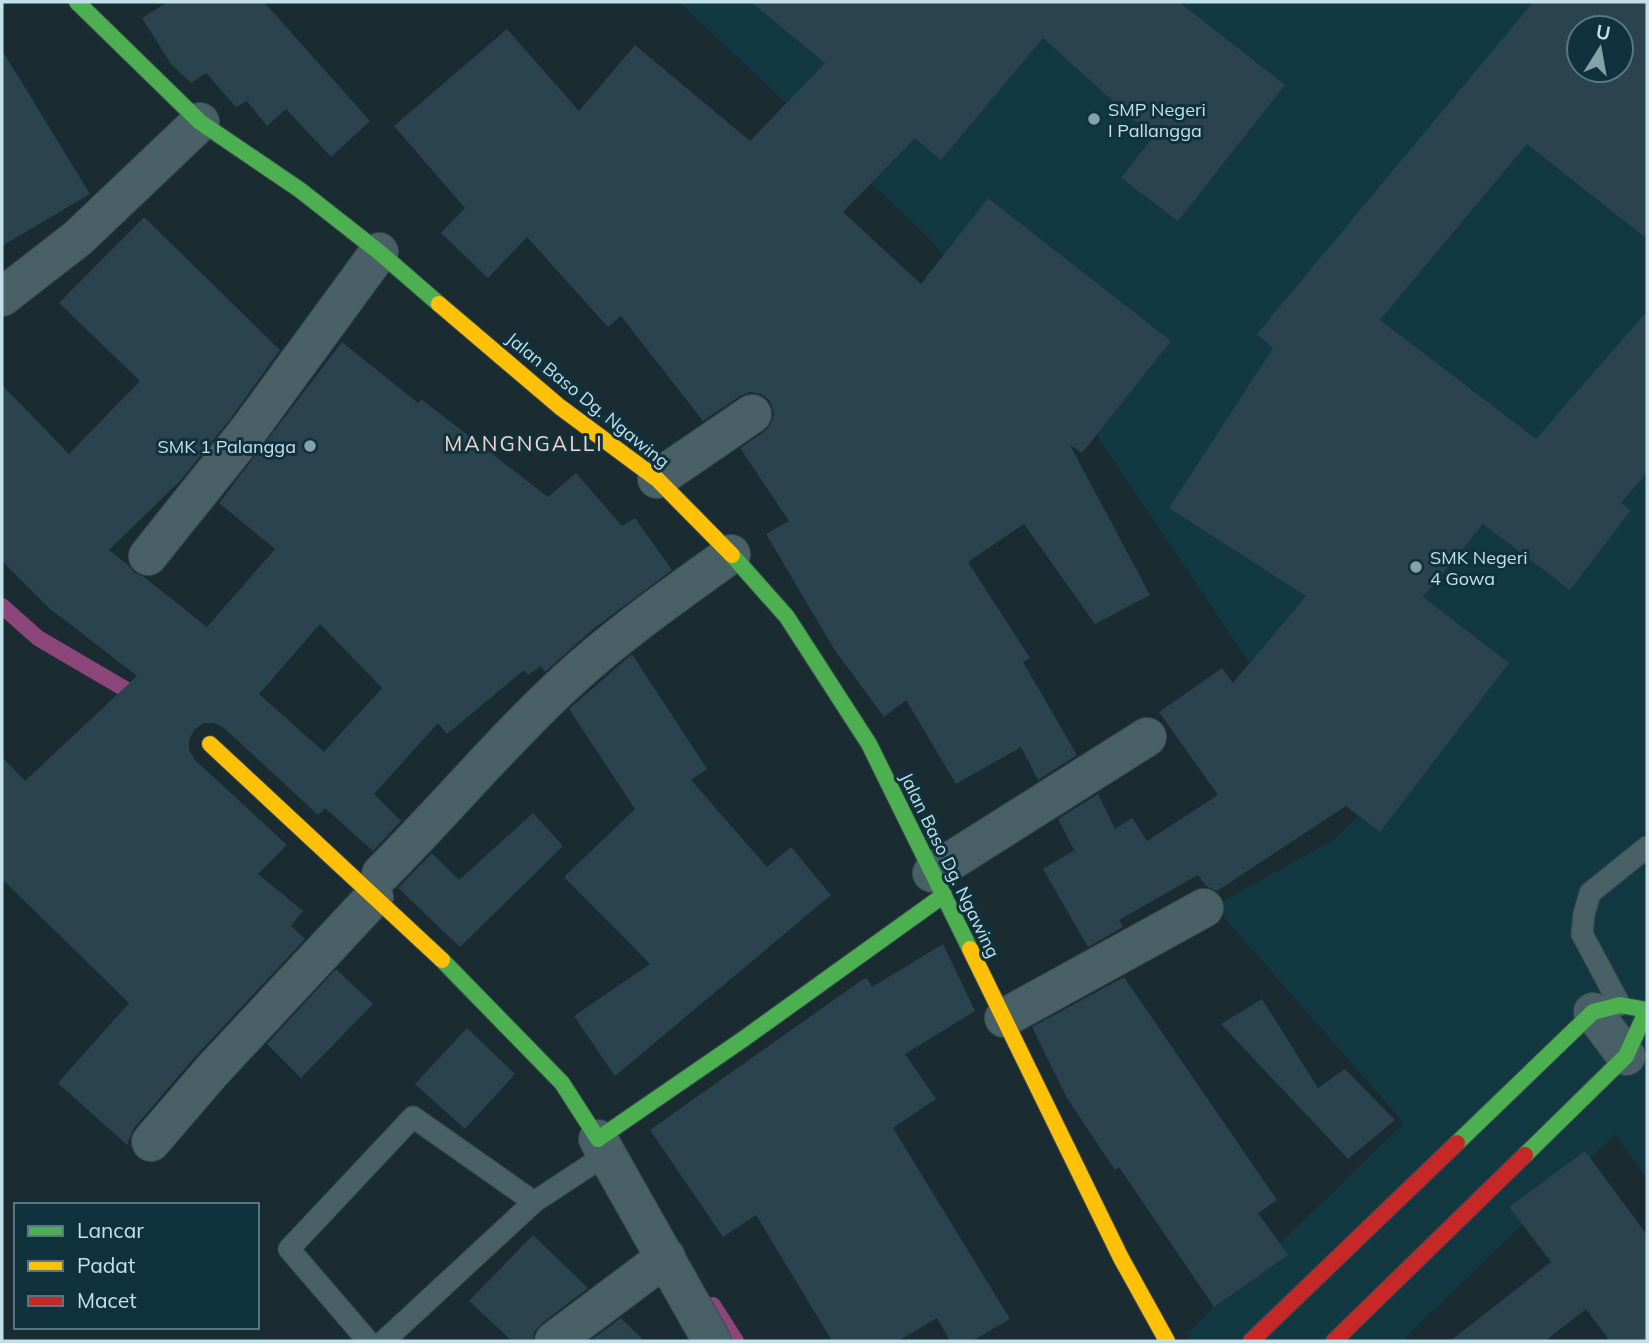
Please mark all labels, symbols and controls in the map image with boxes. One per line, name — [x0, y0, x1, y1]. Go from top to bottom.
north arrow — [1565, 14, 1635, 84]
text: U — [1594, 19, 1612, 45]
place label: SMP Negeri I Pallangga — [1108, 98, 1206, 142]
marker: SMP Negeri I Pallangga — [1086, 111, 1102, 127]
street label: Jalan Baso Dg. Ngawing — [502, 327, 674, 473]
district label: MANGNGALLI — [444, 430, 604, 456]
place label: SMK 1 Palangga — [158, 435, 296, 458]
marker: SMK 1 Palangga — [302, 438, 318, 454]
place label: SMK Negeri 4 Gowa — [1430, 546, 1527, 590]
marker: SMK Negeri 4 Gowa — [1408, 559, 1424, 575]
street label: Jalan Baso Dg. Ngawing — [895, 769, 1005, 961]
legend — [14, 1203, 259, 1329]
text: Lancar — [77, 1217, 144, 1243]
text: Padat — [77, 1252, 135, 1278]
text: Macet — [77, 1287, 137, 1313]

